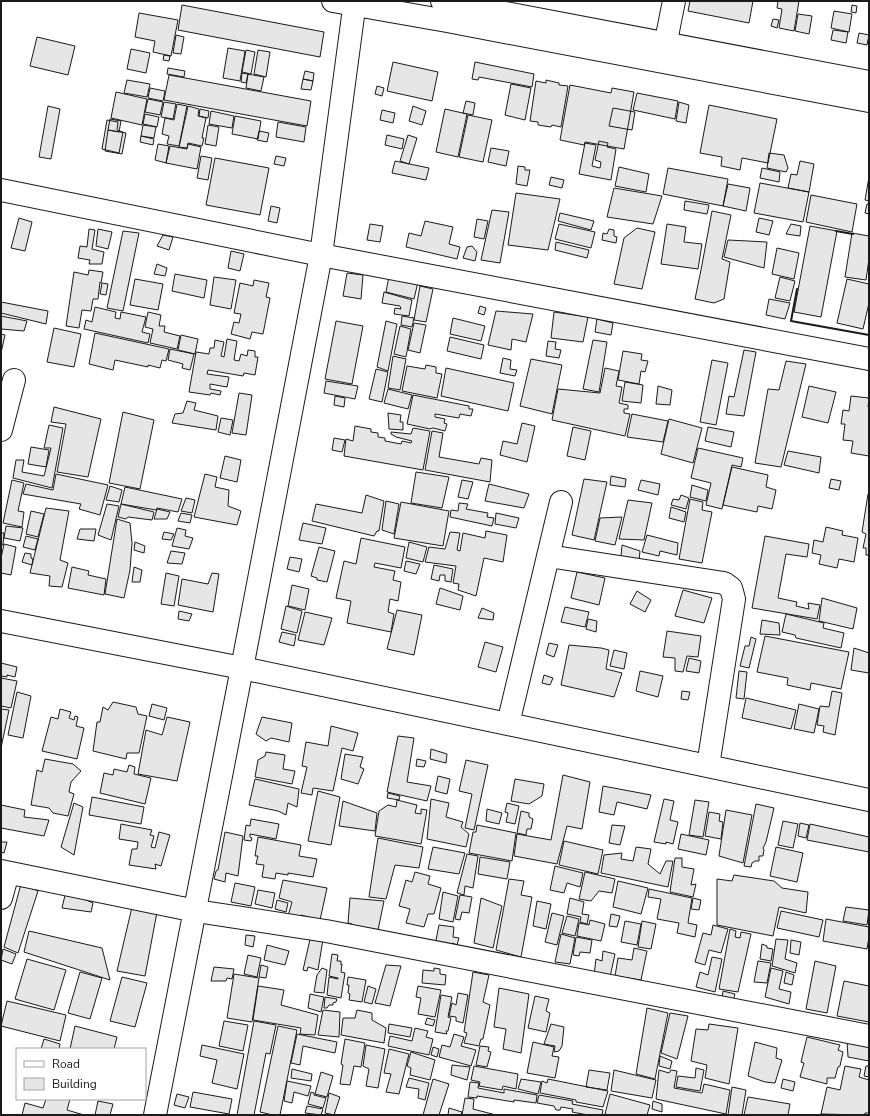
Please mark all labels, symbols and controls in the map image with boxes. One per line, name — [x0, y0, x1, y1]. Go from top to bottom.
legend — [16, 1048, 146, 1100]
text: Road — [52, 1056, 80, 1072]
text: Building — [52, 1076, 97, 1092]

